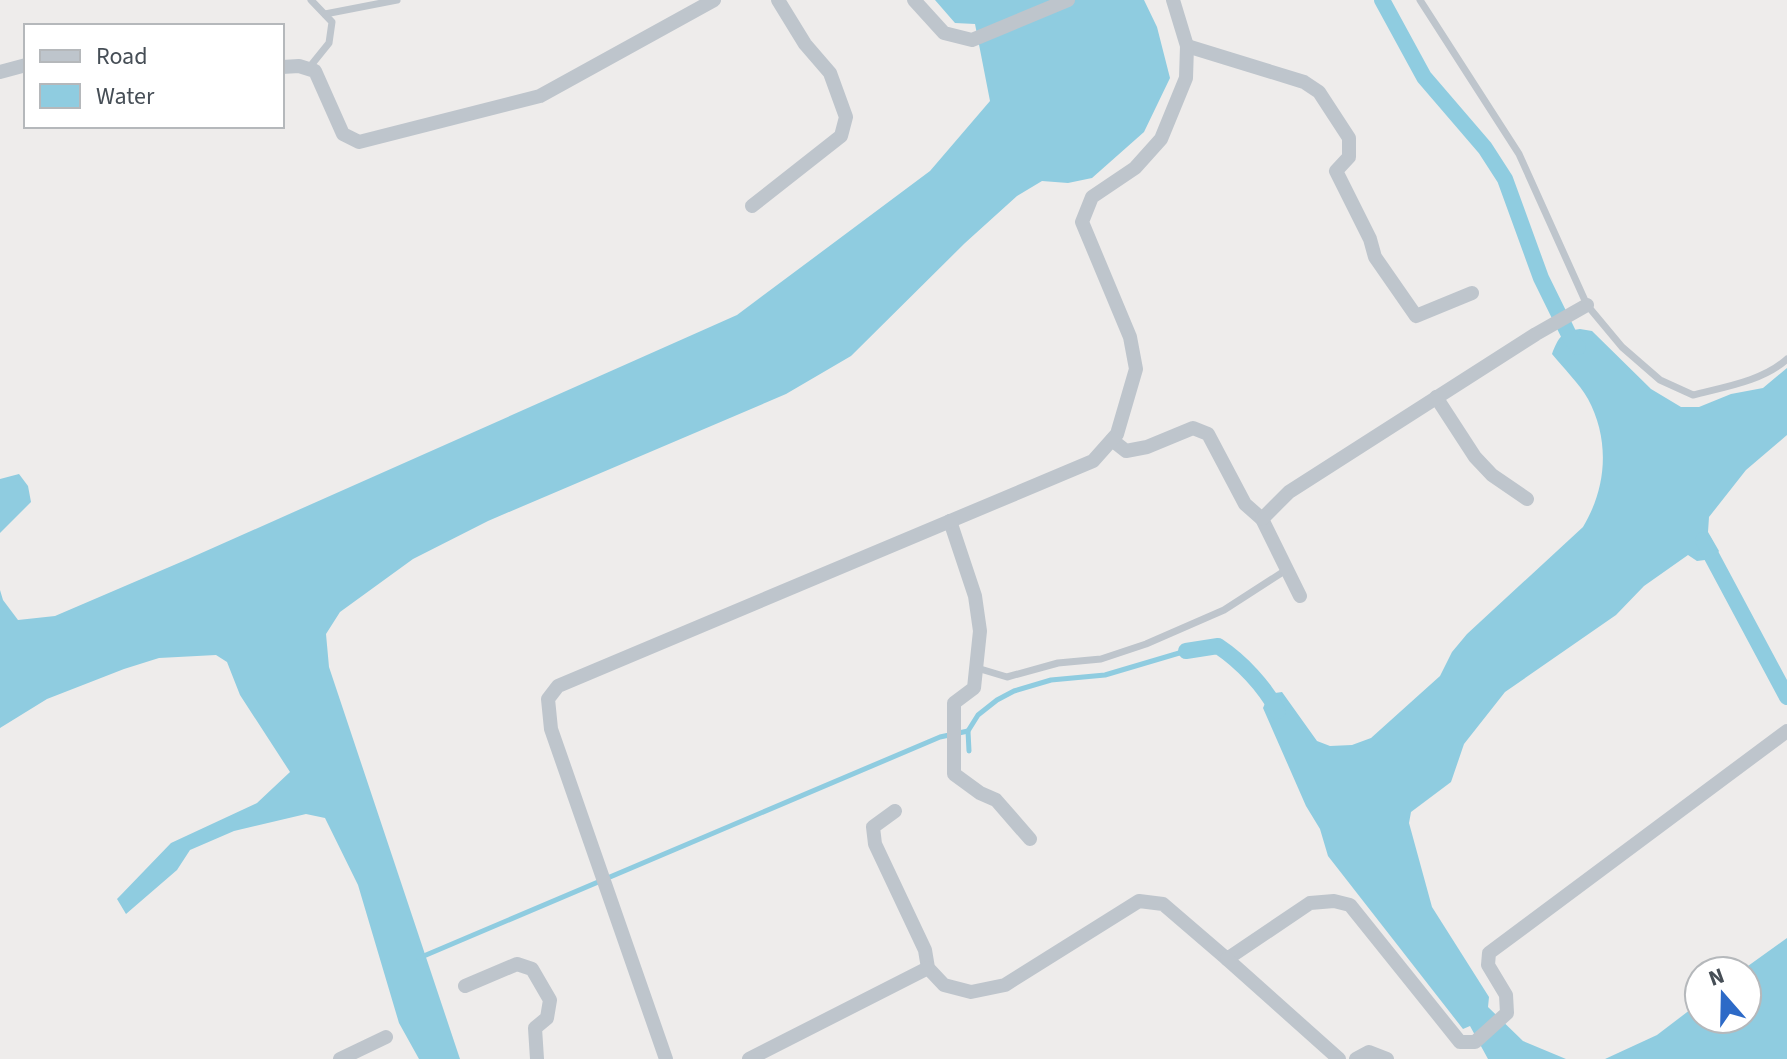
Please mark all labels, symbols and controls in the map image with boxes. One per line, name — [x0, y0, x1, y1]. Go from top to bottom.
legend — [24, 24, 284, 128]
text: Road — [96, 39, 148, 74]
text: Water — [96, 79, 155, 114]
north arrow — [1683, 955, 1763, 1035]
text: N — [1704, 960, 1729, 995]

